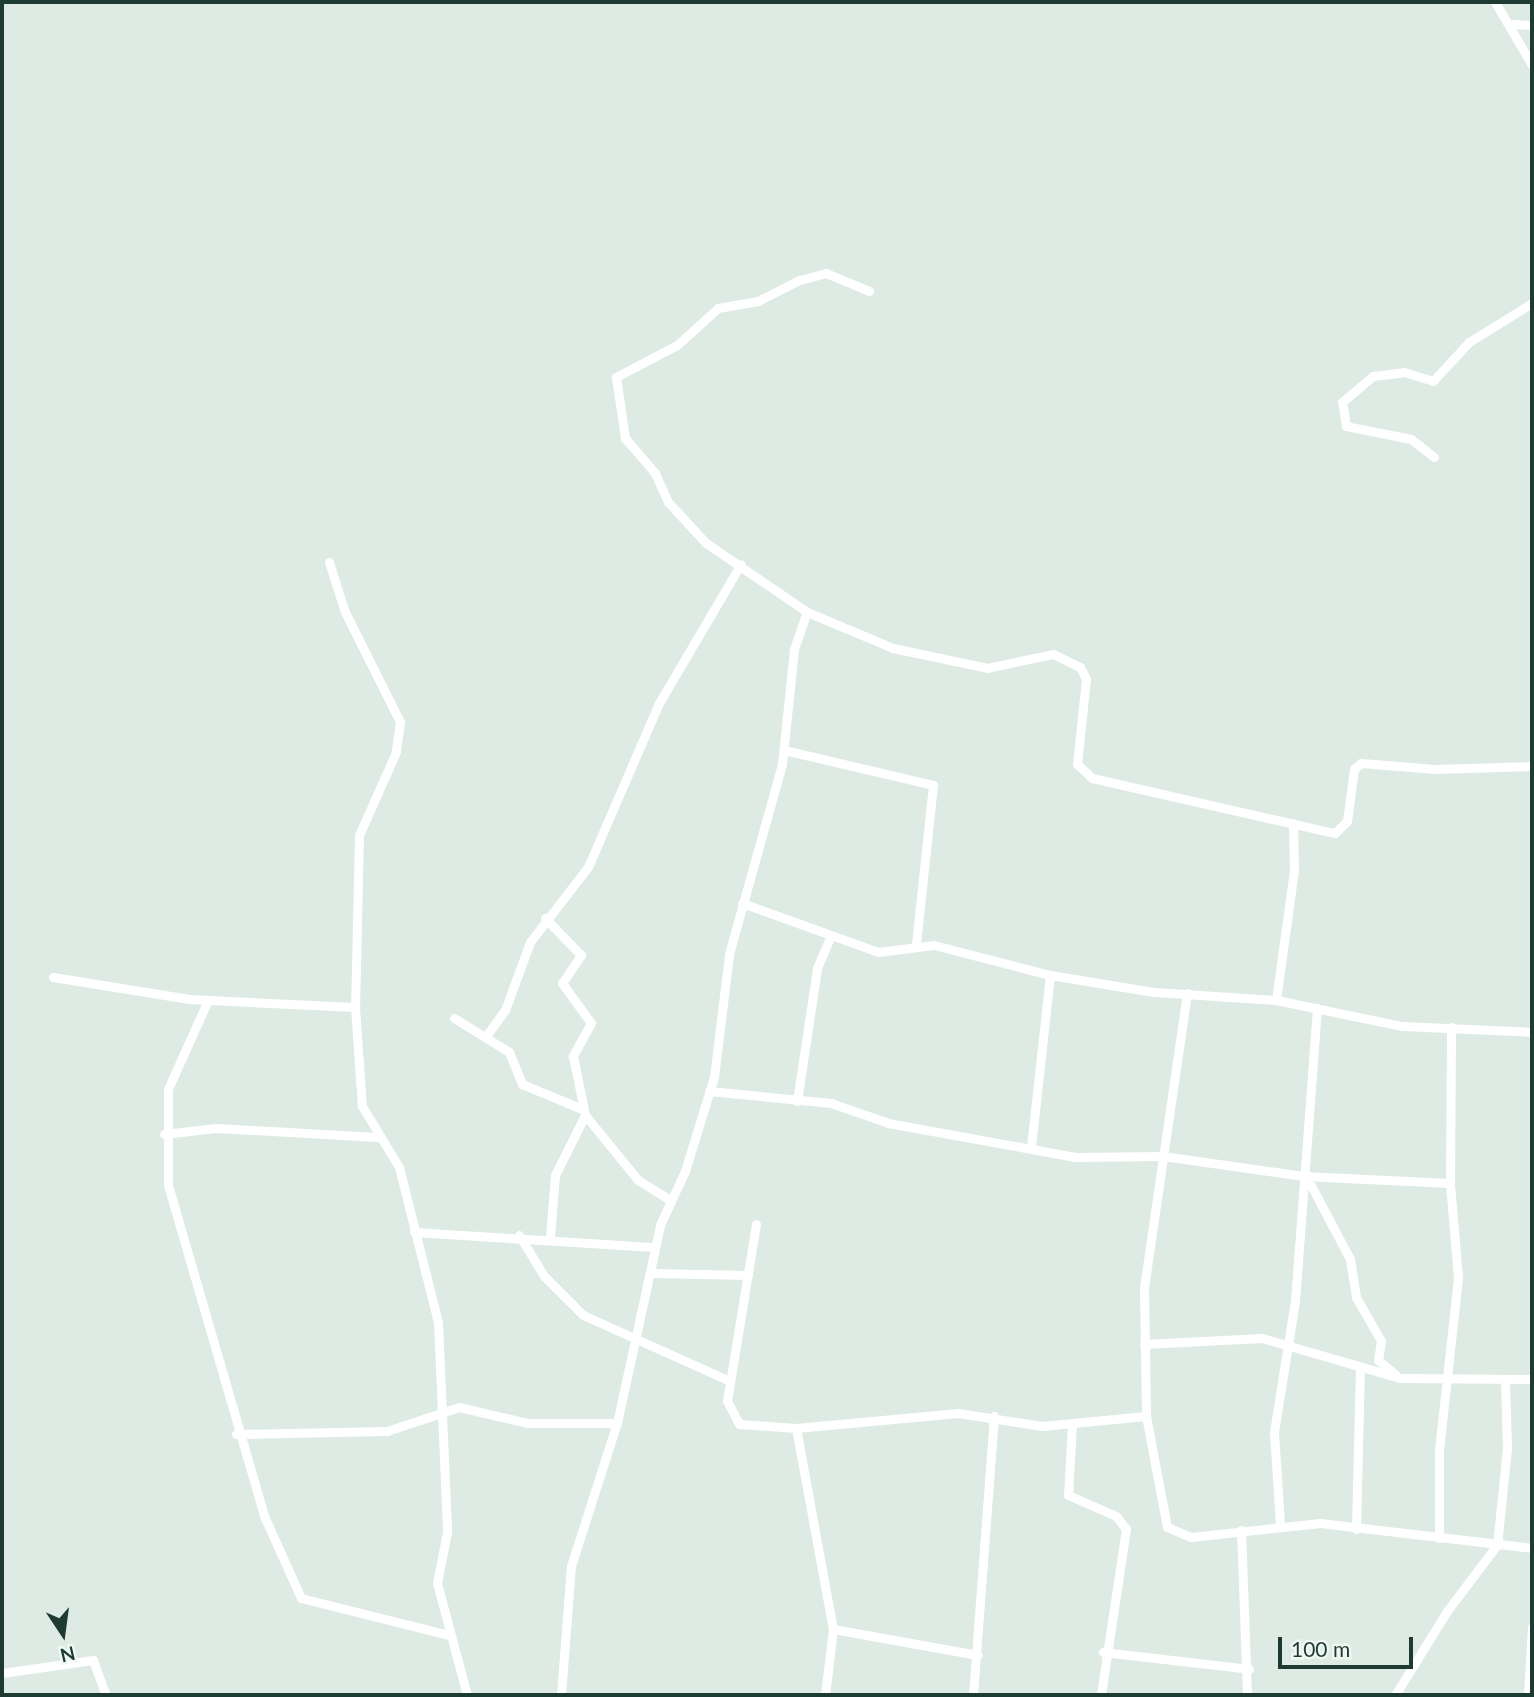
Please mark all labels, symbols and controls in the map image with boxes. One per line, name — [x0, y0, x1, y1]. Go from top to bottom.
north arrow — [28, 1599, 98, 1669]
scale bar — [1282, 1624, 1417, 1668]
text: 100 m — [1291, 1636, 1350, 1661]
text: N — [58, 1642, 78, 1668]

